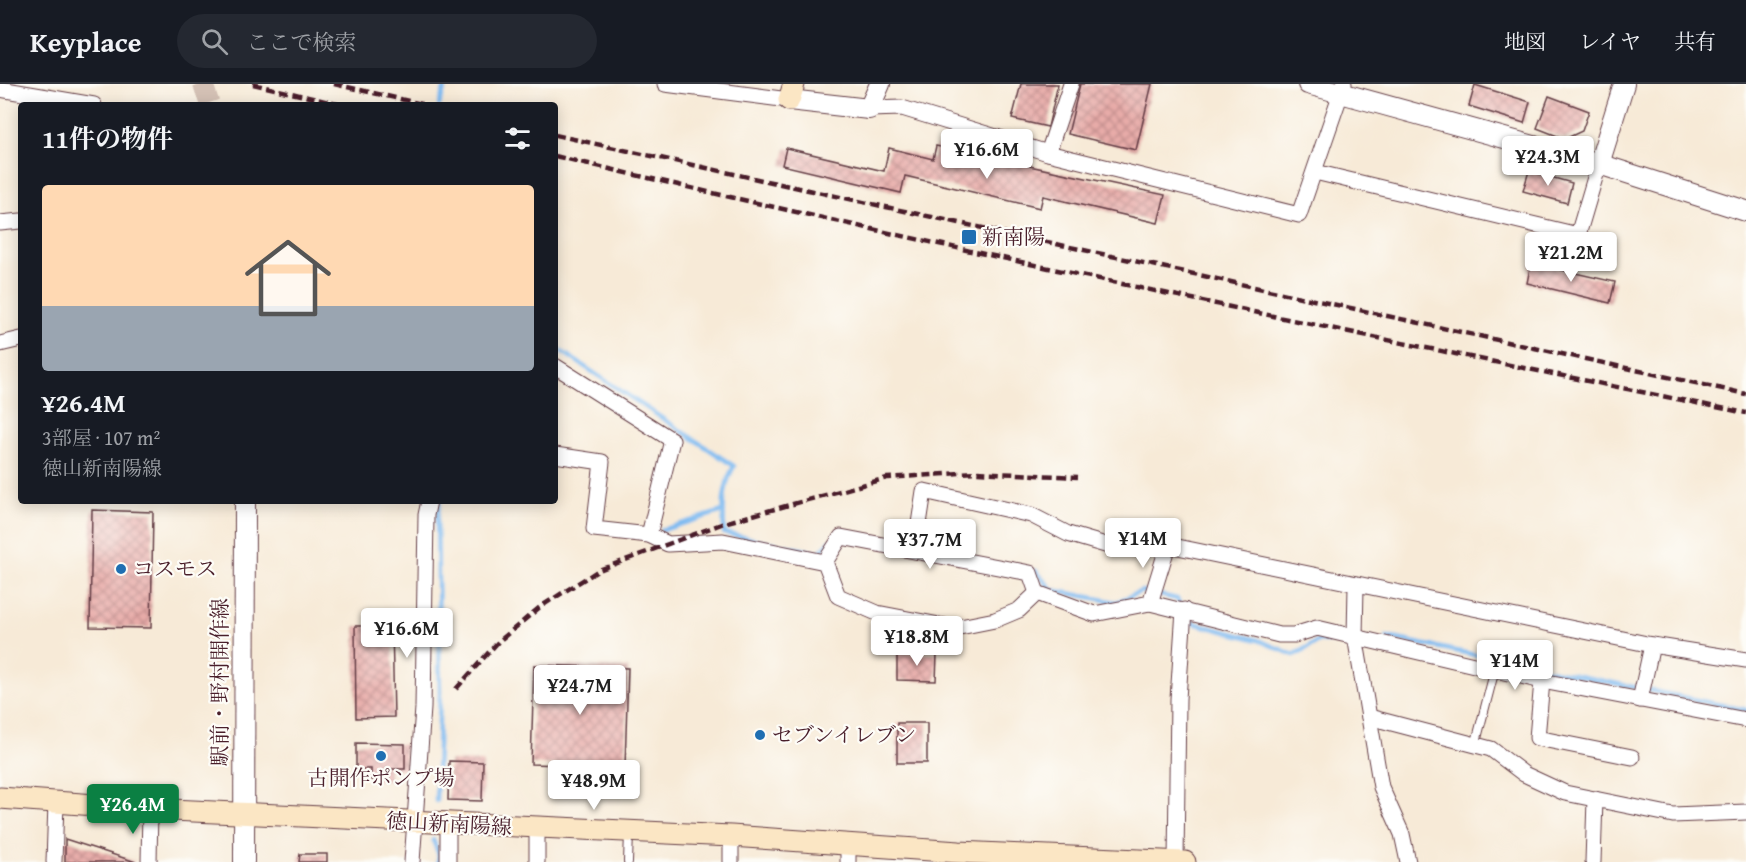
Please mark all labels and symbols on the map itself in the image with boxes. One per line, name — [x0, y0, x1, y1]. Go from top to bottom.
pin: ¥16.6M — [938, 129, 1036, 180]
pin: ¥24.3M — [1499, 136, 1597, 187]
place label: 新南陽 — [982, 221, 1045, 252]
marker: 新南陽 — [960, 228, 978, 246]
pin: ¥21.2M — [1522, 232, 1620, 283]
pin: ¥14M — [1107, 518, 1179, 569]
pin: ¥37.7M — [881, 519, 979, 570]
place label: コスモス — [133, 553, 217, 584]
marker: コスモス — [114, 562, 128, 576]
street label: 駅前・野村開作線 — [204, 598, 235, 766]
pin: ¥16.6M — [358, 608, 456, 659]
pin: ¥18.8M — [868, 616, 966, 667]
pin: ¥14M — [1479, 640, 1551, 691]
pin: ¥24.7M — [531, 665, 629, 716]
place label: セブンイレブン — [772, 719, 916, 750]
marker: セブンイレブン — [753, 728, 767, 742]
marker: 古開作ポンプ場 — [374, 749, 388, 763]
pin: ¥48.9M — [545, 760, 643, 811]
place label: 古開作ポンプ場 — [308, 762, 455, 793]
pin: ¥26.4M — [84, 784, 182, 835]
street label: 徳山新南陽線 — [385, 805, 513, 842]

